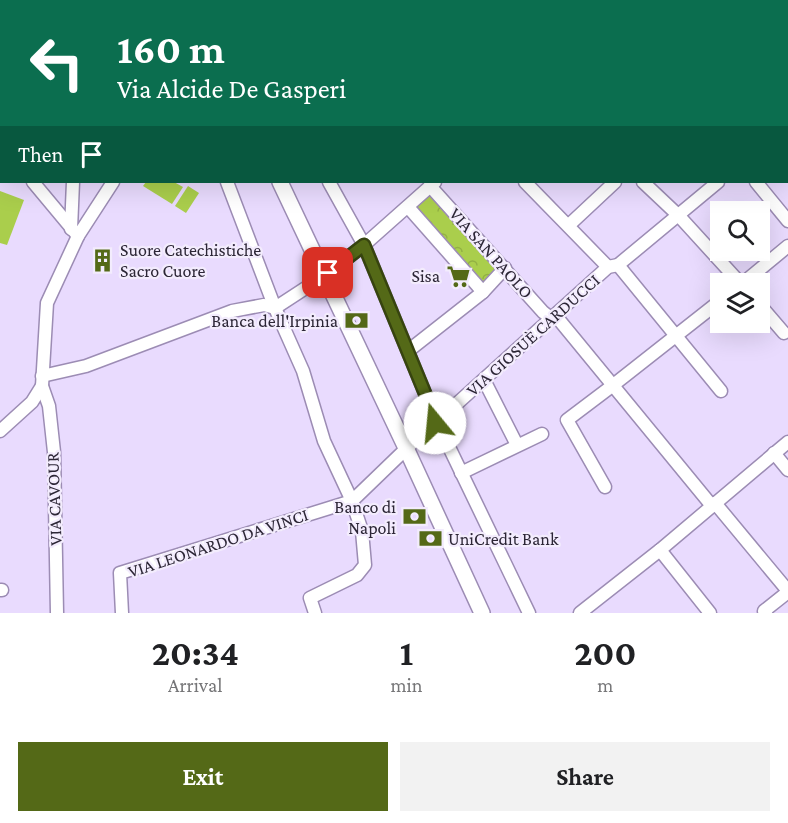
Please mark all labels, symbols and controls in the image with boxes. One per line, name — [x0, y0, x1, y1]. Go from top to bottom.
icon: left — [18, 24, 96, 102]
text: 160 m — [117, 25, 225, 72]
text: Via Alcide De Gasperi — [117, 74, 346, 104]
icon: arrive — [75, 138, 108, 171]
text: Then — [18, 142, 63, 167]
map controls — [710, 201, 770, 333]
button: search — [710, 201, 770, 261]
street label: VIA SAN PAOLO — [445, 204, 537, 302]
place label: Suore Catechistiche Sacro Cuore — [120, 240, 261, 281]
building icon: Suore Catechistiche Sacro Cuore — [89, 247, 115, 273]
pin — [302, 247, 353, 298]
icon: arrive — [311, 256, 344, 289]
supermarket icon: Sisa — [445, 263, 471, 289]
place label: Sisa — [411, 266, 440, 286]
street label: VIA GIOSUÈ CARDUCCI — [462, 270, 604, 400]
button: layers — [710, 273, 770, 333]
bank icon: Banca dell'Irpinia — [343, 308, 369, 334]
place label: Banca dell'Irpinia — [211, 311, 338, 331]
position arrow — [403, 391, 467, 455]
street label: VIA CAVOUR — [42, 451, 66, 546]
place label: Banco di Napoli — [334, 497, 396, 538]
street label: VIA LEONARDO DA VINCI — [125, 504, 311, 582]
bank icon: Banco di Napoli — [401, 504, 427, 530]
bank icon: UniCredit Bank — [417, 526, 443, 552]
place label: UniCredit Bank — [448, 529, 559, 549]
text: 20:34 — [152, 633, 239, 673]
text: 1 — [400, 633, 413, 673]
text: 200 — [574, 633, 636, 673]
text: Arrival — [168, 674, 222, 696]
text: min — [391, 674, 423, 696]
text: m — [597, 674, 613, 696]
button: Exit — [18, 742, 388, 811]
button: Share — [400, 742, 770, 811]

